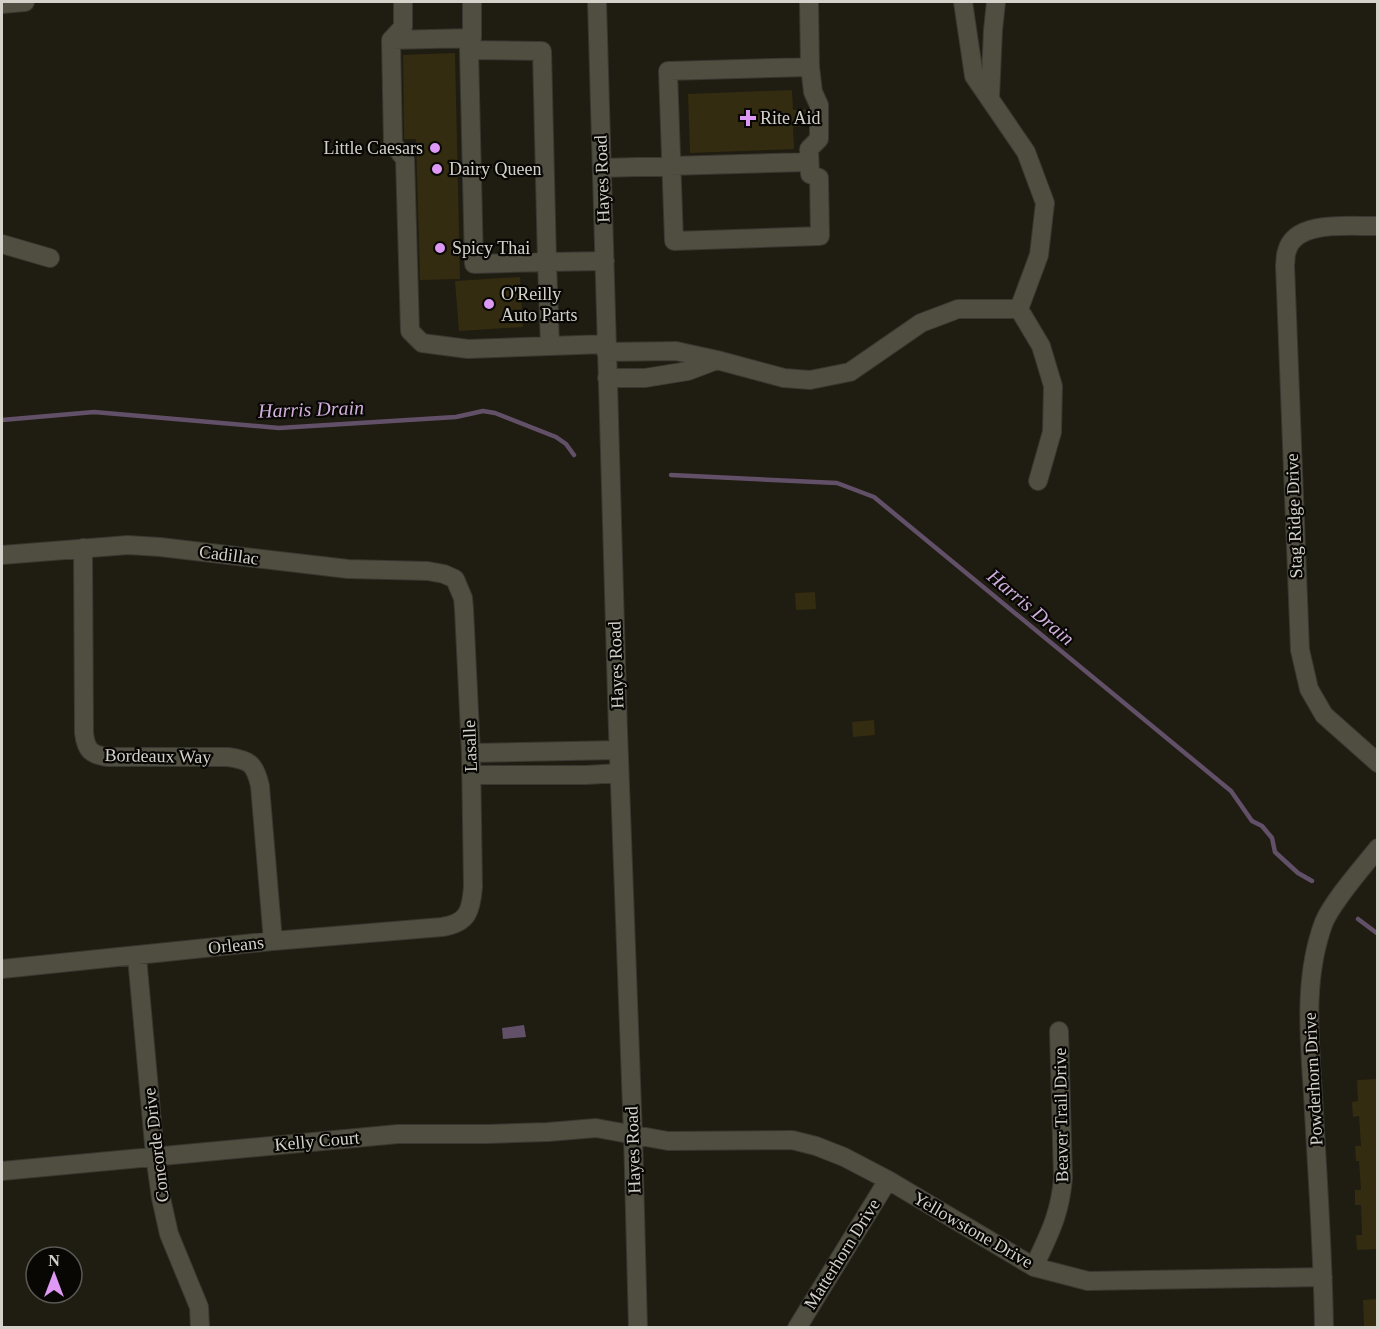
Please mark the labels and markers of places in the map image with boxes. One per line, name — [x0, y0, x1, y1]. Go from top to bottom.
place label: Rite Aid — [760, 108, 821, 128]
marker: Rite Aid — [741, 111, 755, 125]
place label: Little Caesars — [324, 138, 423, 158]
marker: Little Caesars — [428, 141, 442, 155]
place label: Dairy Queen — [449, 159, 541, 179]
marker: Dairy Queen — [430, 162, 444, 176]
place label: Spicy Thai — [452, 238, 530, 258]
marker: Spicy Thai — [433, 241, 447, 255]
place label: O'Reilly Auto Parts — [501, 284, 578, 325]
marker: O'Reilly Auto Parts — [482, 297, 496, 311]

